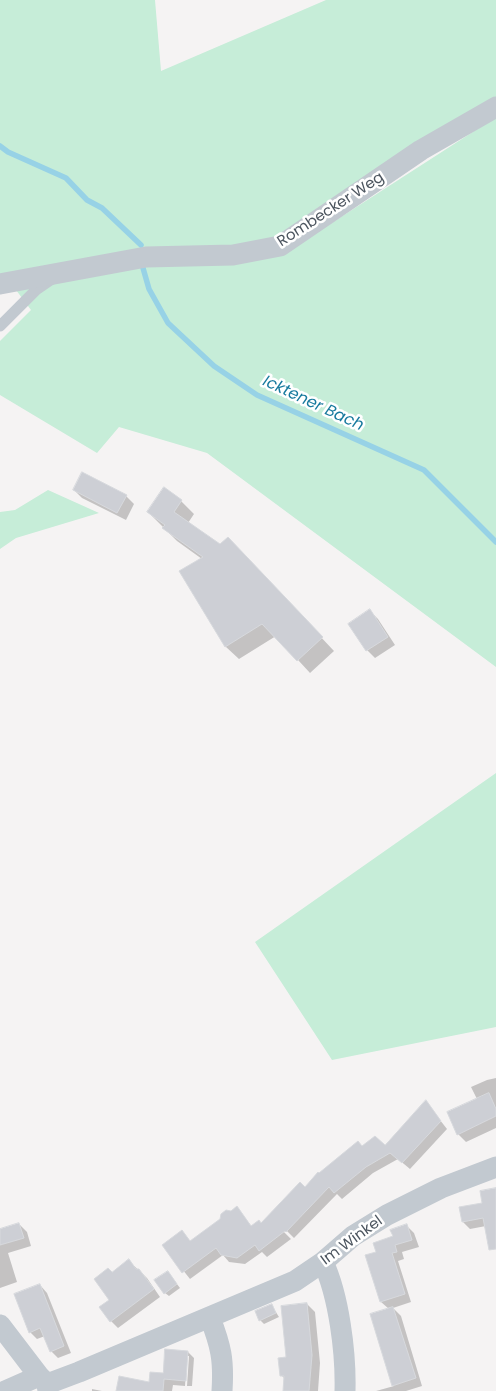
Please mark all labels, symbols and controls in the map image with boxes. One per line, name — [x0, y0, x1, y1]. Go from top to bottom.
street label: Rombecker Weg — [274, 169, 388, 251]
water label: Icktener Bach — [260, 372, 366, 436]
street label: Im Winkel — [318, 1213, 386, 1269]

